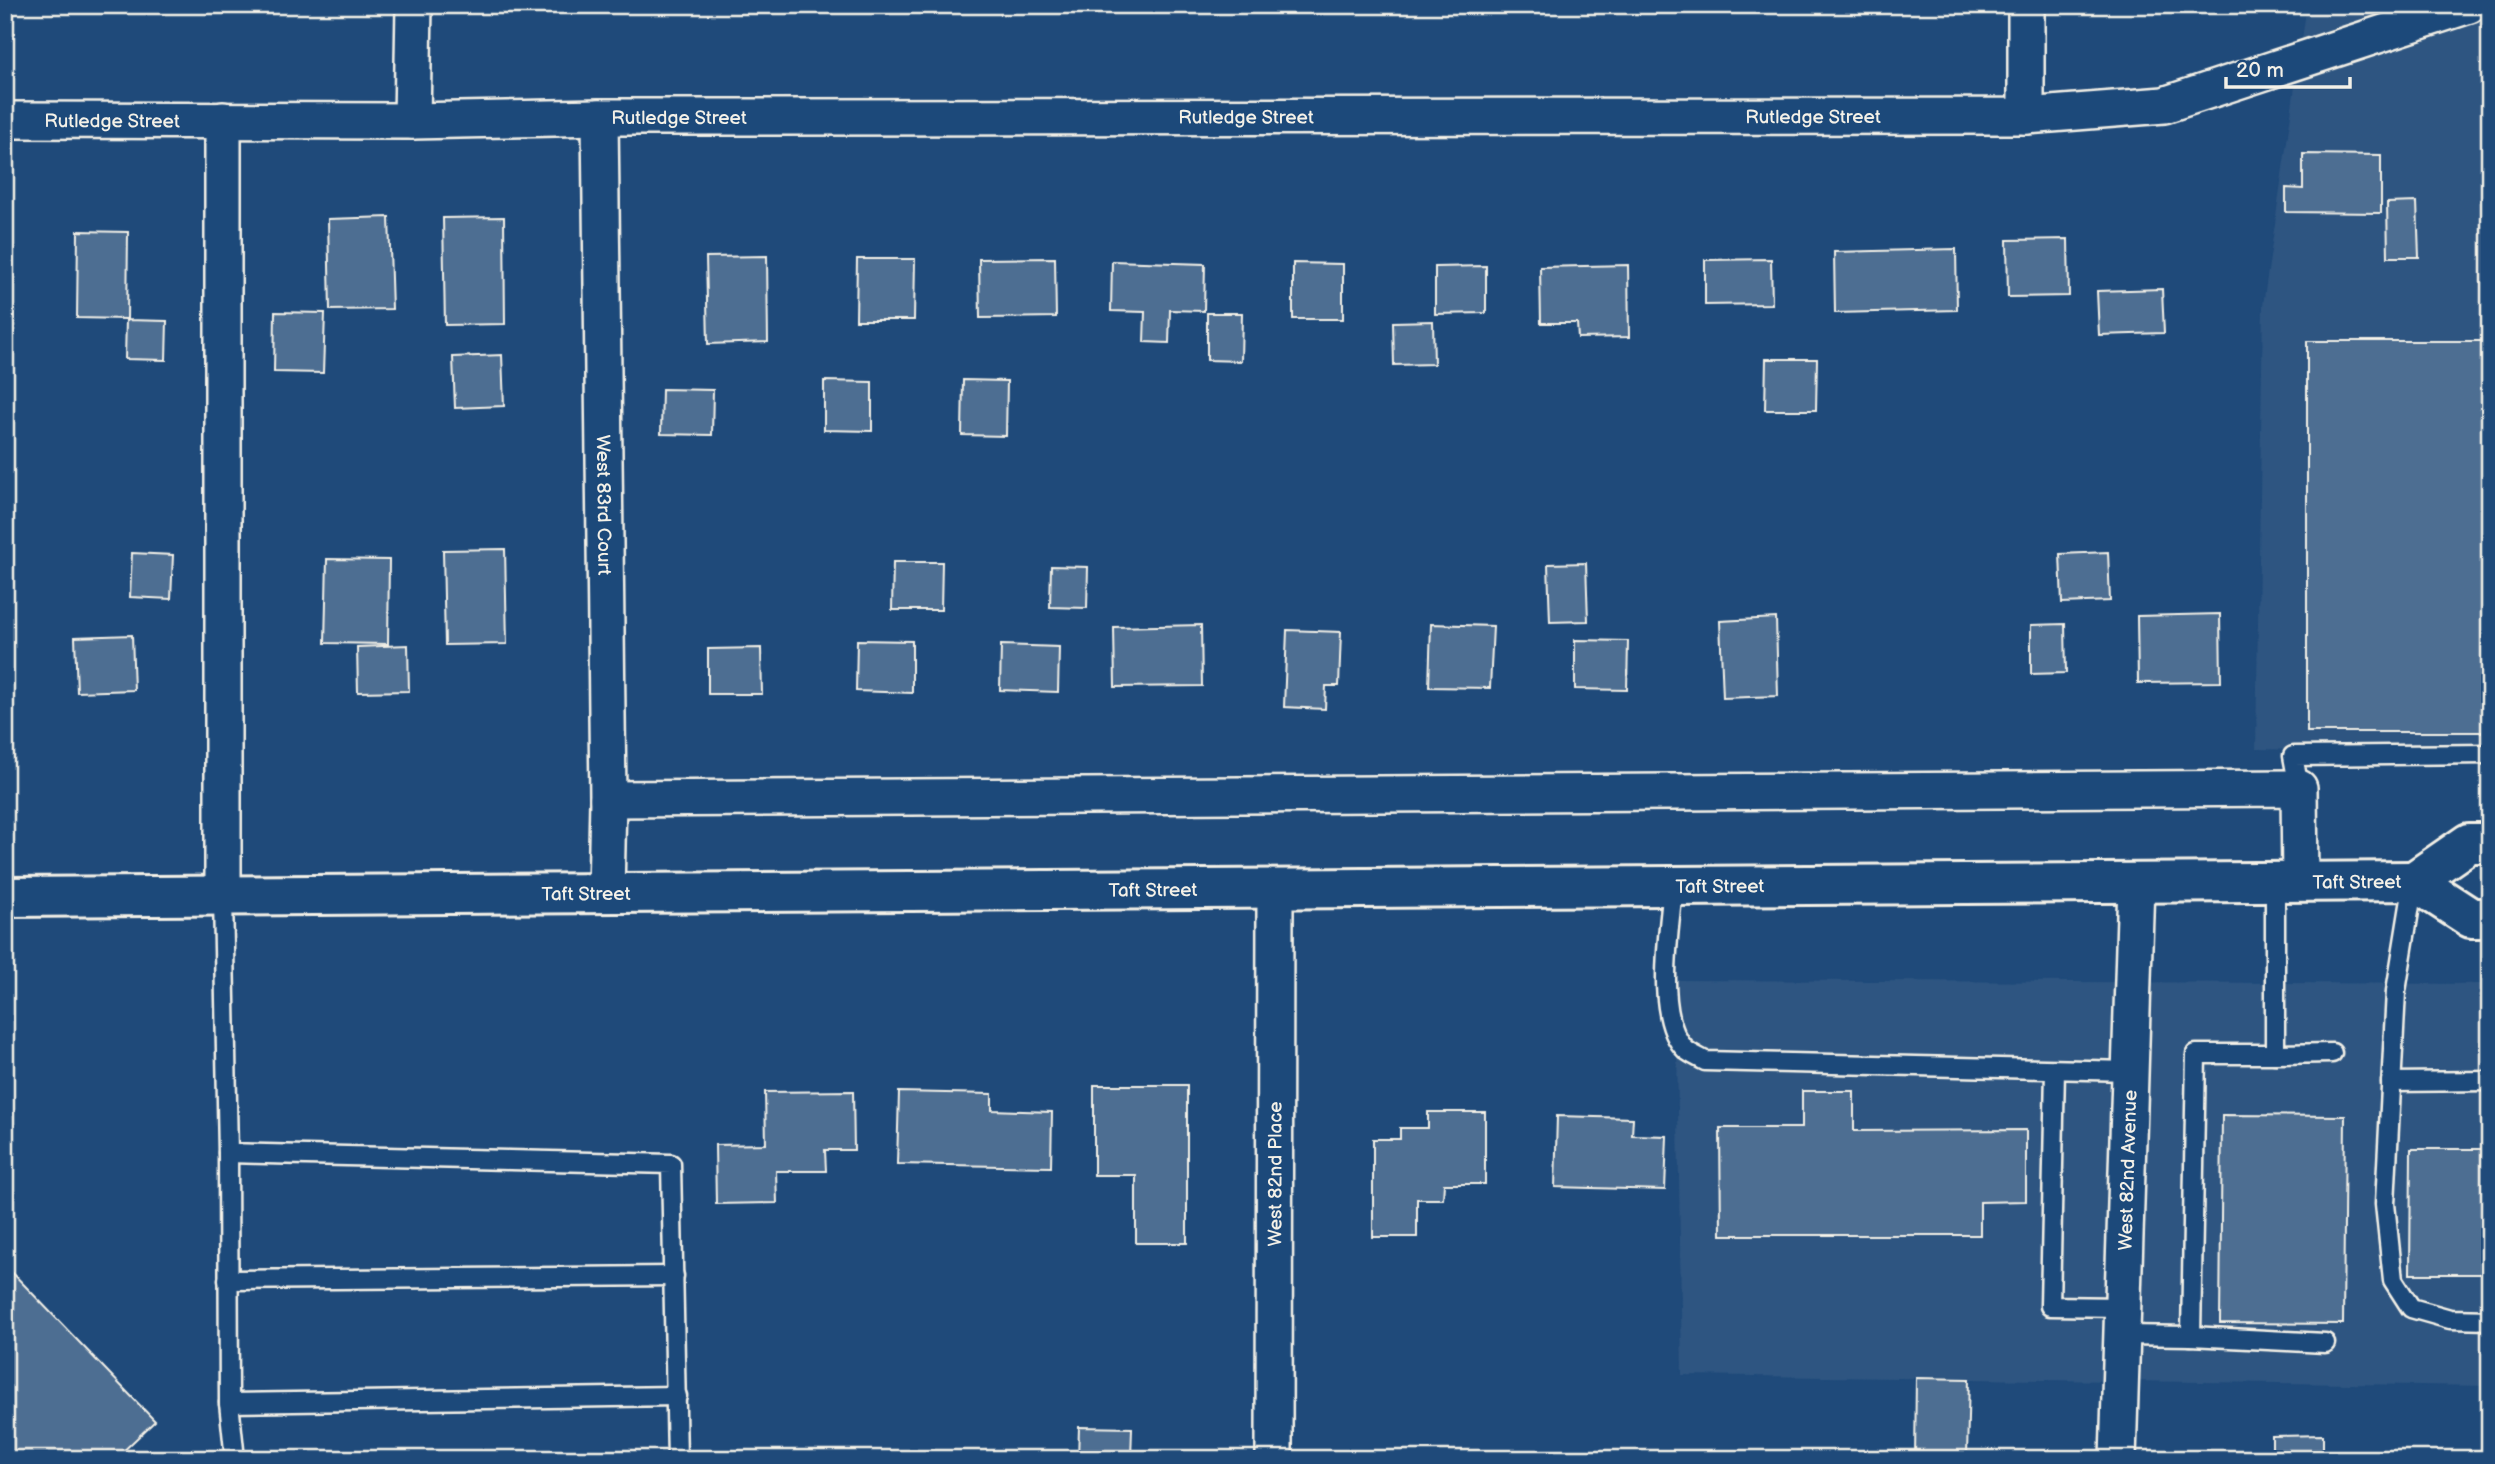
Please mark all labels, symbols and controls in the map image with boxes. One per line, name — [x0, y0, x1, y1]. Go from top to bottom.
scale bar — [2226, 46, 2350, 90]
text: 20 m — [2236, 58, 2284, 83]
street label: Rutledge Street — [1178, 106, 1314, 130]
street label: Rutledge Street — [1745, 106, 1881, 129]
street label: Rutledge Street — [611, 107, 747, 130]
street label: Rutledge Street — [44, 110, 180, 133]
street label: West 83rd Court — [591, 434, 615, 576]
street label: Taft Street — [2312, 871, 2402, 895]
street label: Taft Street — [1675, 875, 1765, 899]
street label: Taft Street — [1108, 879, 1198, 903]
street label: Taft Street — [541, 883, 631, 906]
street label: West 82nd Avenue — [2115, 1089, 2143, 1251]
street label: West 82nd Place — [1264, 1101, 1288, 1247]

